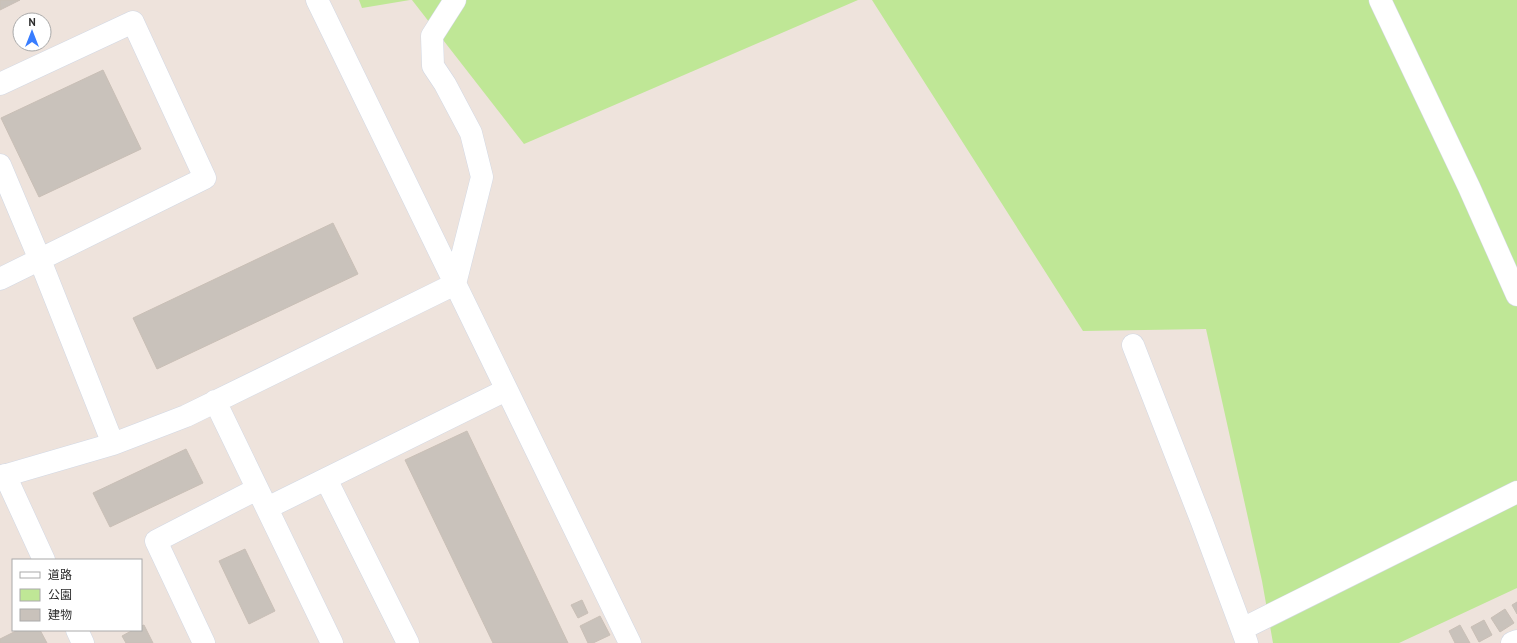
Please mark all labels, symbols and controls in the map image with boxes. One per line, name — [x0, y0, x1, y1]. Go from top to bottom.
north arrow — [12, 12, 52, 52]
text: N — [28, 15, 36, 29]
legend — [12, 559, 142, 631]
text: 道路 — [48, 567, 72, 582]
text: 公園 — [48, 587, 72, 602]
text: 建物 — [48, 607, 72, 622]

